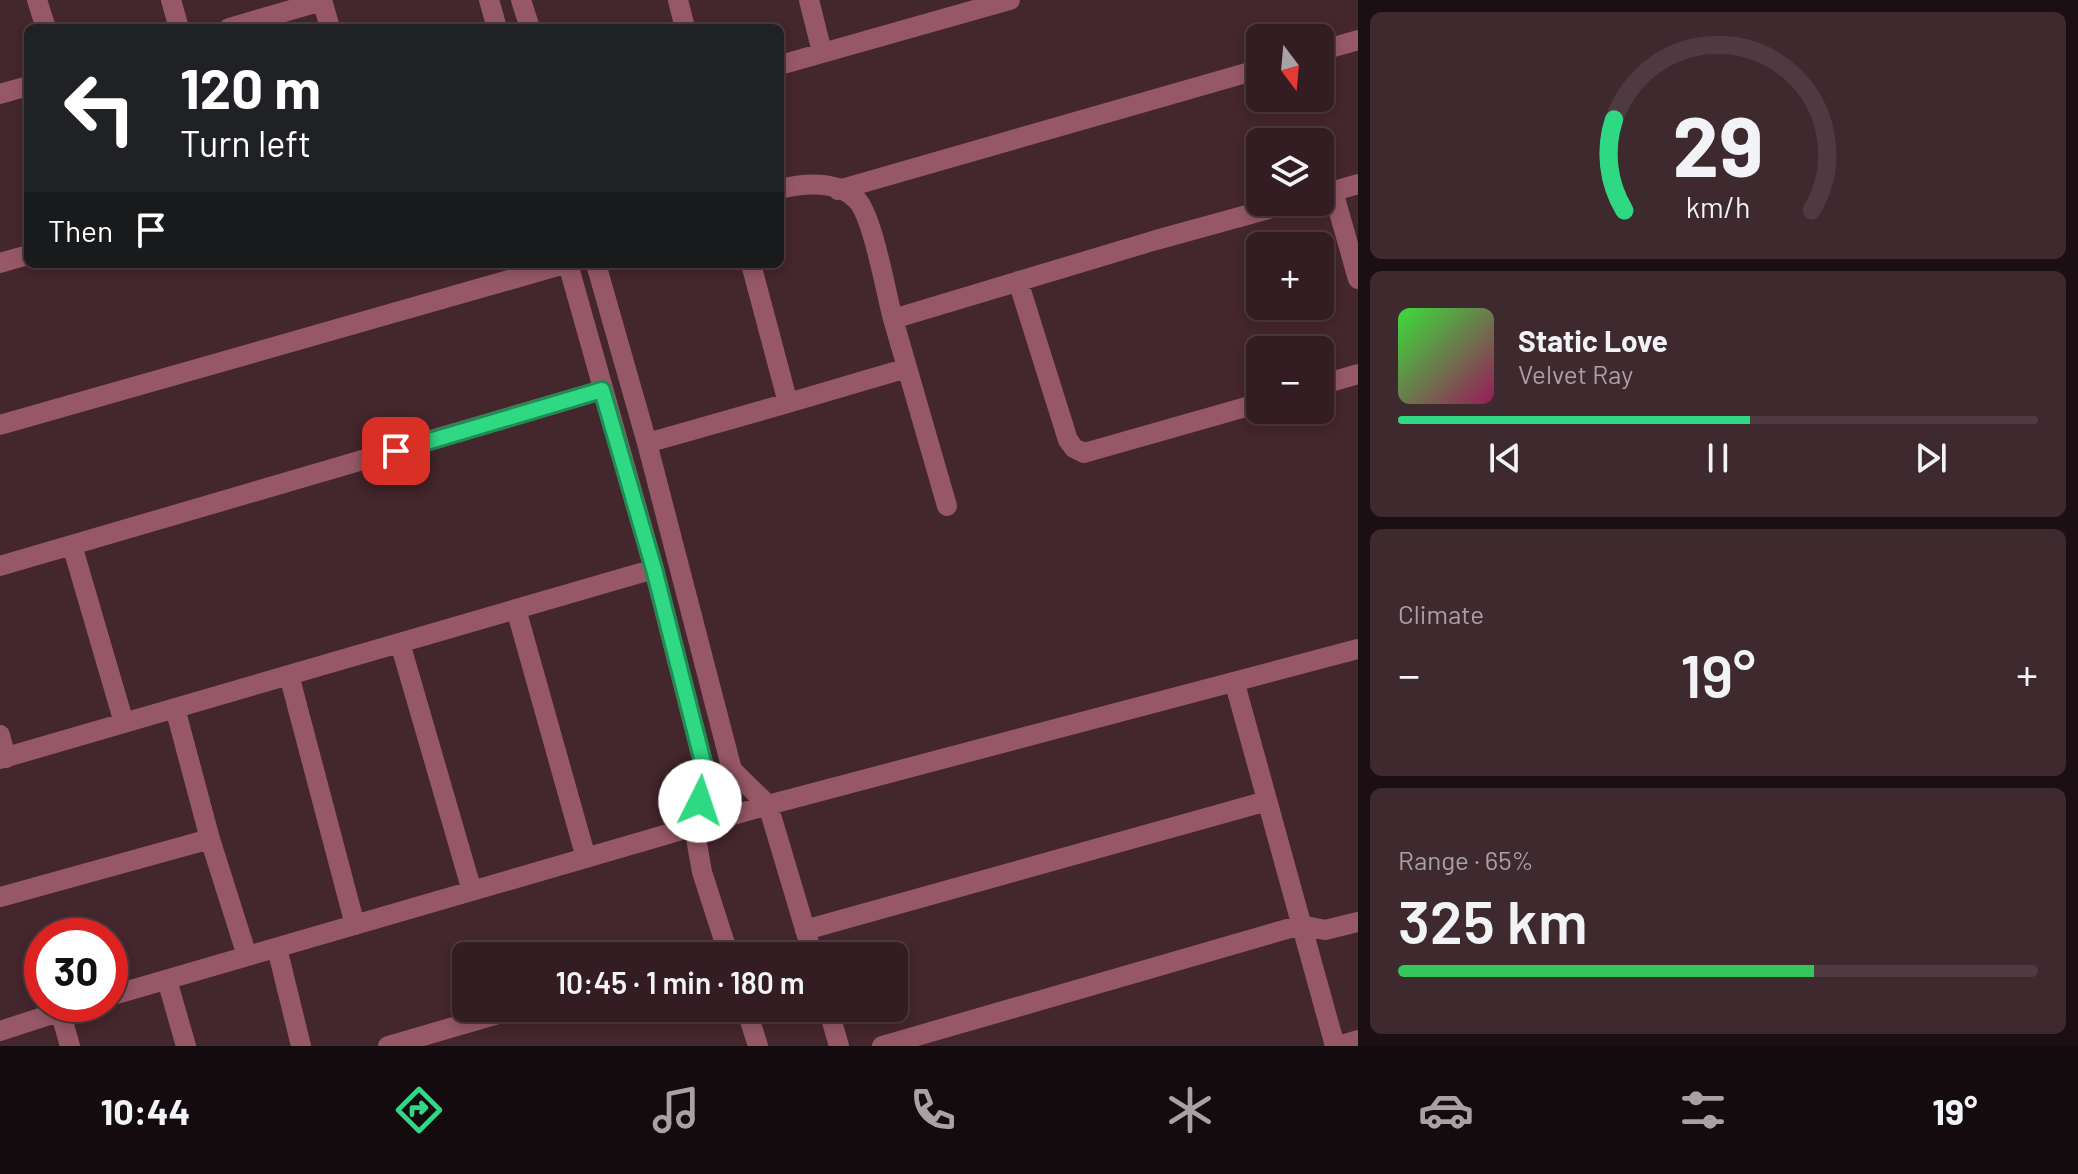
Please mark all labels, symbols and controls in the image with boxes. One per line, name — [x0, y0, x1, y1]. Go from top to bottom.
north arrow — [1246, 24, 1334, 112]
map controls — [1246, 24, 1334, 424]
text: 120 m — [180, 53, 321, 120]
icon: left — [48, 56, 152, 160]
text: 29 — [1673, 94, 1763, 194]
text: Turn left — [180, 121, 311, 164]
button: layers — [1246, 128, 1334, 216]
text: km/h — [1686, 189, 1750, 224]
icon: arrive — [129, 208, 173, 252]
text: Then — [48, 212, 113, 248]
button: + — [1246, 232, 1334, 320]
text: Static Love — [1518, 322, 1668, 358]
button: − — [1246, 336, 1334, 424]
text: Velvet Ray — [1518, 358, 1633, 389]
pin — [362, 417, 430, 485]
icon: arrive — [374, 429, 418, 473]
icon: previous — [1483, 436, 1527, 480]
icon: pause — [1696, 436, 1740, 480]
icon: next — [1909, 436, 1953, 480]
text: Climate — [1398, 598, 1484, 629]
text: 19° — [1680, 638, 1756, 710]
text: − — [1398, 647, 1420, 700]
text: + — [2016, 647, 2038, 700]
position arrow — [658, 759, 742, 843]
text: Range · 65% — [1398, 844, 1534, 875]
text: 325 km — [1398, 884, 1588, 956]
speed limit sign: 30 — [24, 918, 128, 1022]
text: 10:45 · 1 min · 180 m — [555, 964, 805, 1000]
icon: directions — [391, 1082, 447, 1138]
icon: music — [648, 1082, 704, 1138]
icon: phone — [905, 1082, 961, 1138]
icon: climate — [1162, 1082, 1218, 1138]
icon: car — [1418, 1082, 1474, 1138]
icon: filters — [1675, 1082, 1731, 1138]
text: 10:44 — [100, 1089, 190, 1132]
text: 19° — [1932, 1089, 1978, 1132]

